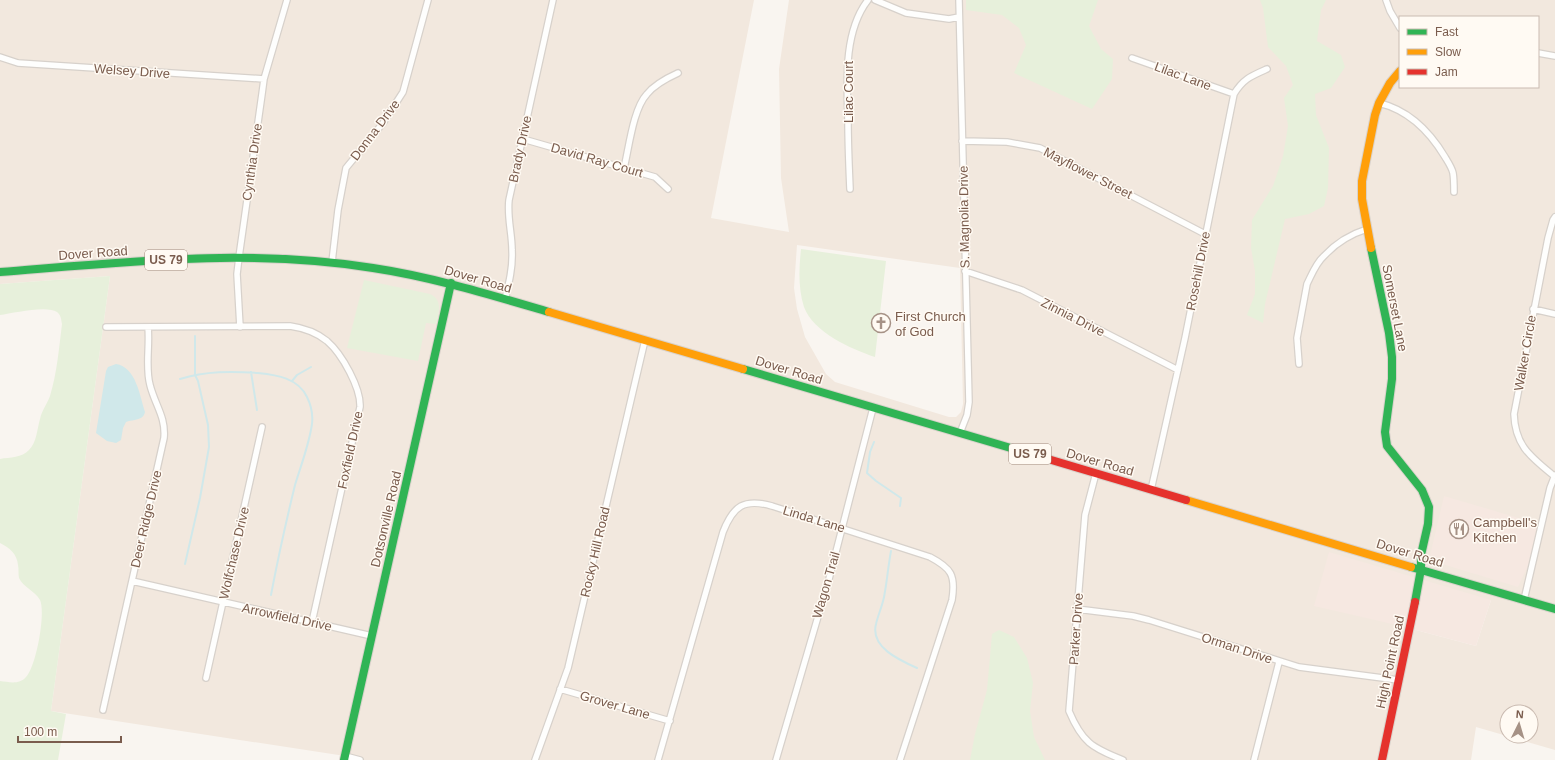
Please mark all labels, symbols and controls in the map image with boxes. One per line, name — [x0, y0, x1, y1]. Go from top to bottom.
legend — [1399, 16, 1539, 88]
text: Fast — [1435, 25, 1459, 39]
text: Slow — [1435, 45, 1461, 59]
street label: Lilac Lane — [1153, 59, 1213, 93]
street label: Welsey Drive — [93, 61, 171, 81]
street label: Lilac Court — [841, 61, 856, 123]
text: Jam — [1435, 65, 1458, 79]
street label: Donna Drive — [347, 97, 403, 163]
street label: Brady Drive — [506, 114, 534, 184]
street label: Cynthia Drive — [239, 122, 265, 202]
street label: David Ray Court — [549, 140, 645, 180]
street label: Mayflower Street — [1041, 144, 1135, 202]
street label: S. Magnolia Drive — [956, 166, 972, 268]
street label: Rosehill Drive — [1183, 230, 1213, 312]
street label: Dover Road — [58, 243, 128, 263]
road number: US 79 — [145, 250, 187, 270]
street label: Dover Road — [443, 262, 513, 296]
street label: Somerset Lane — [1379, 263, 1411, 353]
street label: Zinnia Drive — [1039, 295, 1107, 339]
place label: First Church of God — [895, 309, 966, 339]
church icon: First Church of God — [870, 312, 892, 334]
street label: Walker Circle — [1511, 314, 1539, 392]
street label: Dover Road — [754, 353, 824, 387]
street label: Foxfield Drive — [334, 410, 366, 490]
road number: US 79 — [1009, 444, 1051, 464]
street label: Dover Road — [1065, 445, 1135, 479]
street label: Deer Ridge Drive — [127, 469, 165, 569]
street label: Dotsonville Road — [368, 469, 404, 569]
street label: Linda Lane — [781, 502, 847, 536]
street label: Wolfchase Drive — [216, 505, 252, 601]
street label: Rocky Hill Road — [577, 505, 613, 599]
place label: Campbell's Kitchen — [1473, 515, 1537, 545]
restaurant icon: Campbell's Kitchen — [1448, 518, 1470, 540]
street label: Dover Road — [1375, 536, 1445, 570]
street label: Wagon Trail — [809, 550, 843, 620]
street label: Parker Drive — [1066, 592, 1086, 666]
street label: Arrowfield Drive — [241, 600, 333, 634]
street label: High Point Road — [1373, 614, 1407, 710]
street label: Orman Drive — [1200, 629, 1274, 667]
street label: Grover Lane — [578, 688, 652, 722]
north arrow — [1499, 704, 1539, 744]
text: N — [1515, 708, 1524, 720]
scale bar — [18, 718, 121, 744]
text: 100 m — [24, 725, 57, 739]

